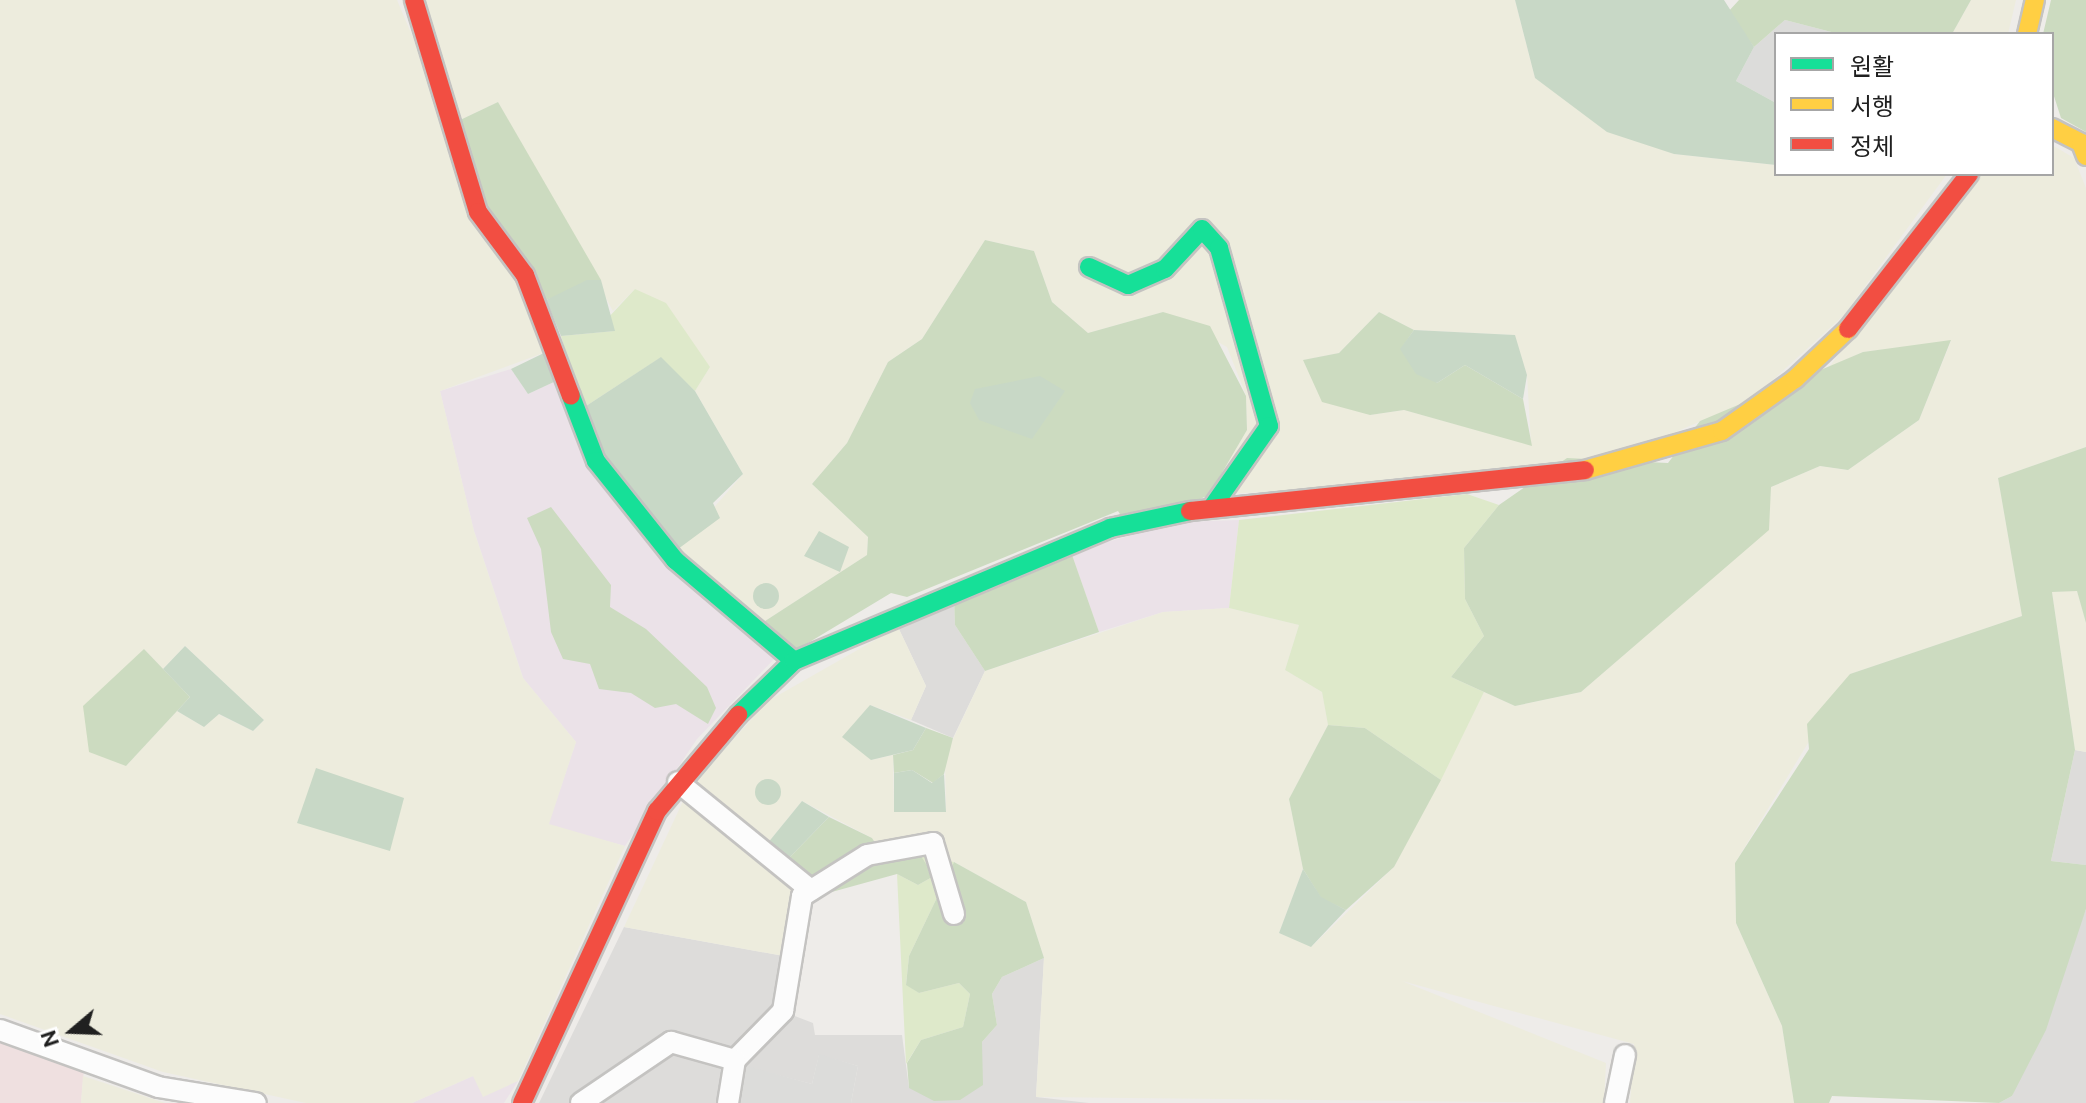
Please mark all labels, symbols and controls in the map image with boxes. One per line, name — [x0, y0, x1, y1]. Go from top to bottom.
legend — [1774, 32, 2054, 176]
text: 원활 — [1850, 53, 1894, 80]
text: 서행 — [1850, 93, 1894, 120]
text: 정체 — [1850, 133, 1894, 160]
north arrow — [32, 991, 112, 1071]
text: N — [34, 1027, 63, 1051]

